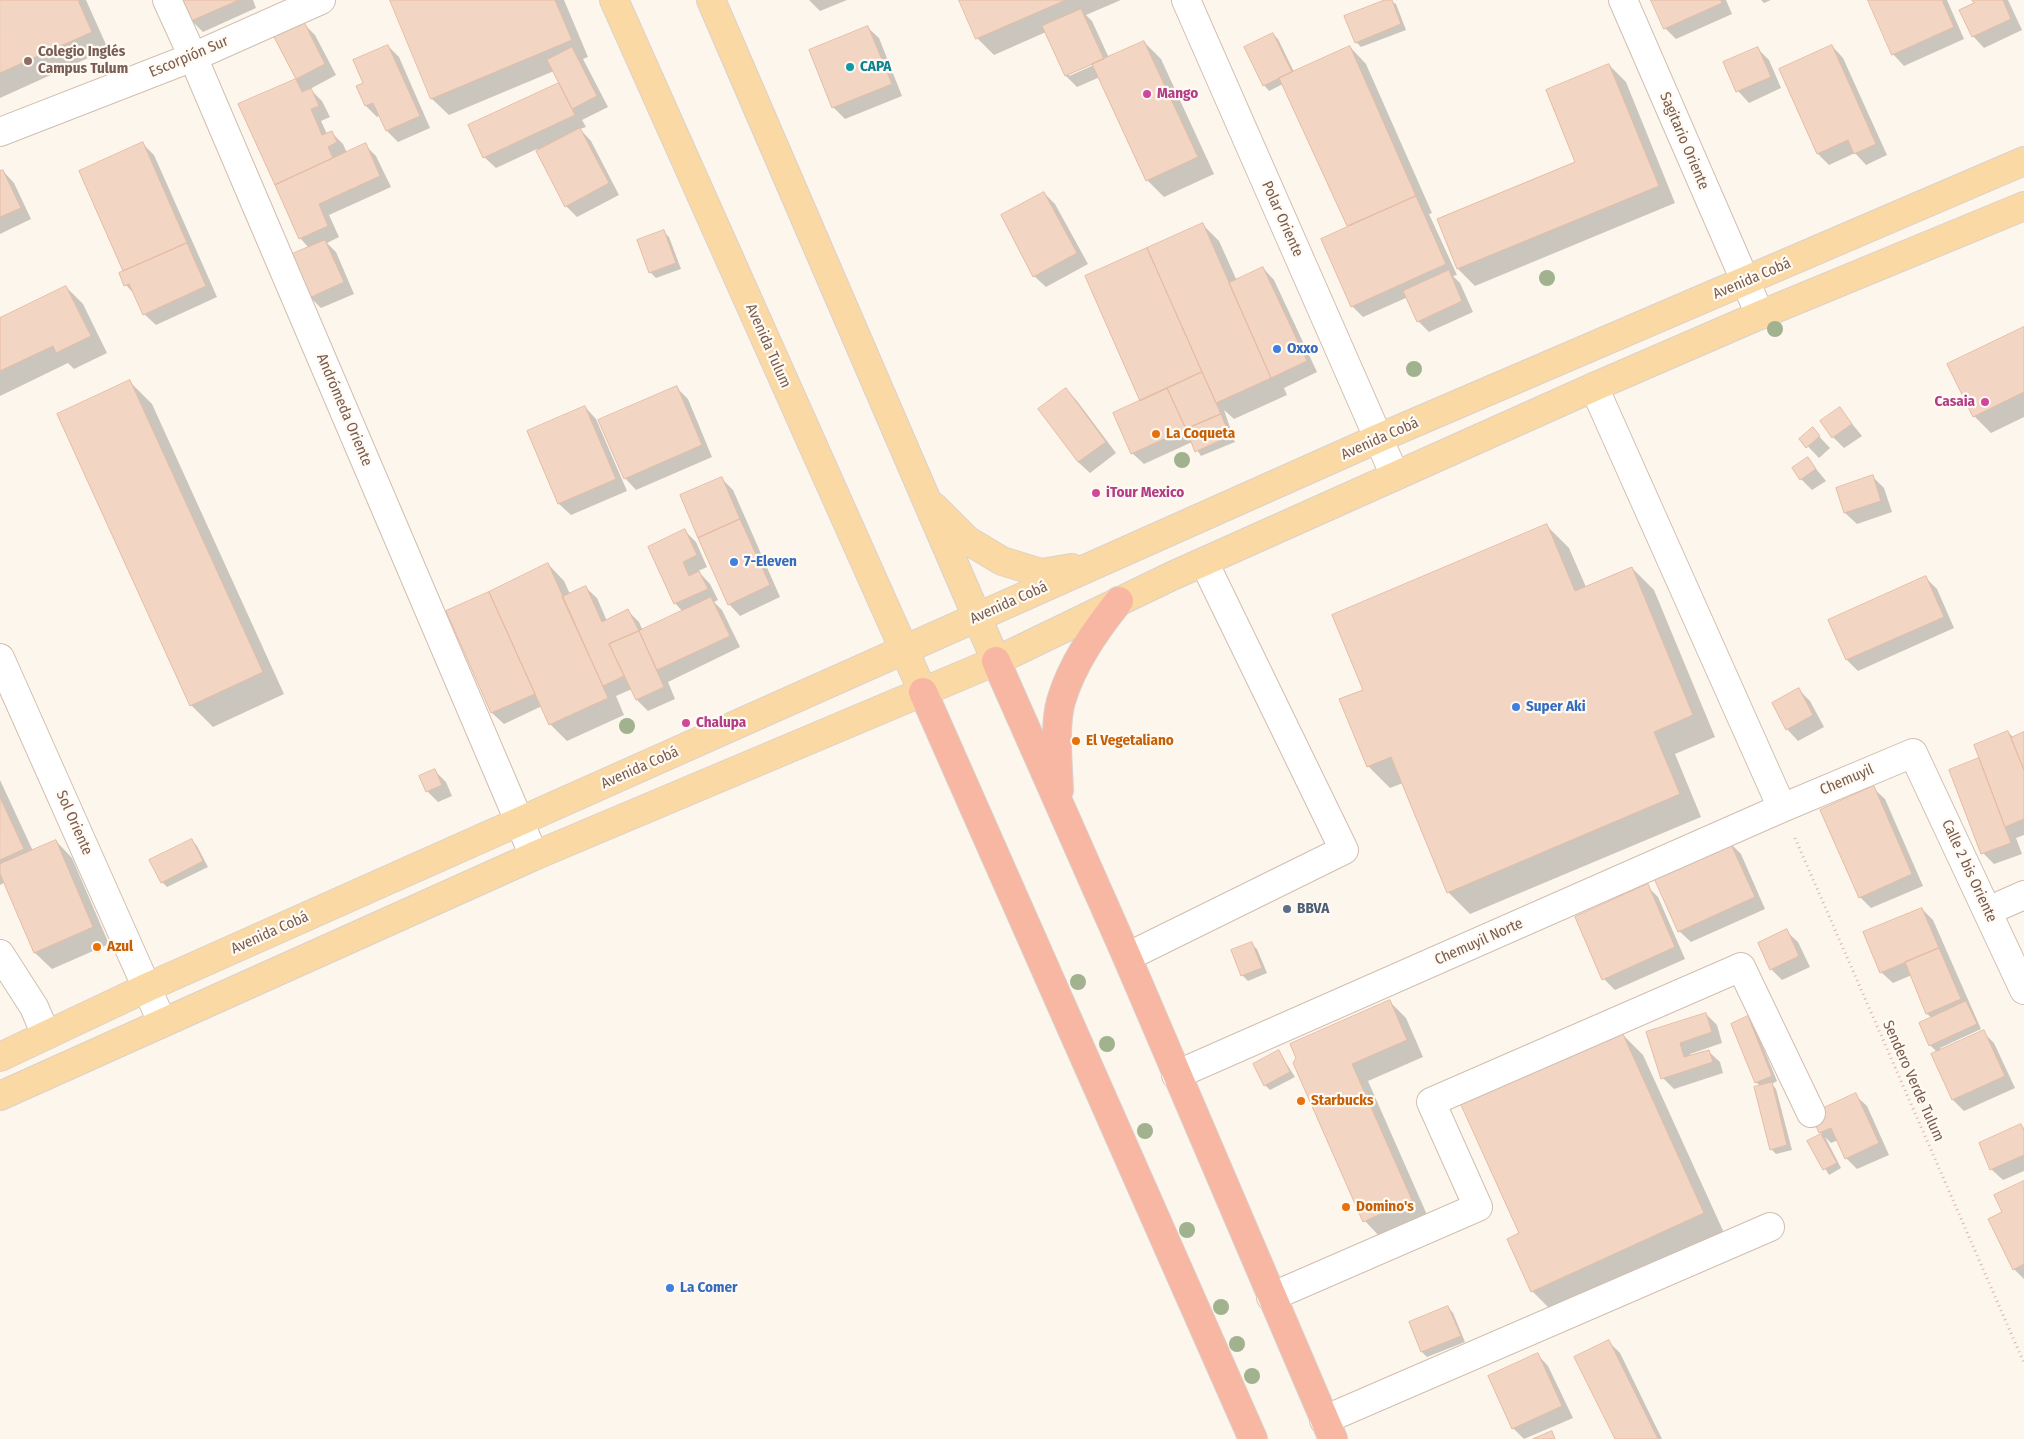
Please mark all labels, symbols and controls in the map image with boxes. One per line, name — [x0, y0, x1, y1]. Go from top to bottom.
street label: Escorpión Sur — [147, 32, 231, 82]
place label: Colegio Inglés Campus Tulum — [38, 43, 128, 78]
marker: Colegio Inglés Campus Tulum — [22, 55, 34, 67]
place label: CAPA — [860, 58, 891, 76]
marker: CAPA — [844, 61, 856, 73]
place label: Mango — [1157, 85, 1198, 103]
marker: Mango — [1141, 88, 1153, 100]
street label: Sagitario Oriente — [1655, 90, 1713, 192]
street label: Polar Oriente — [1257, 178, 1307, 260]
street label: Avenida Cobá — [1710, 255, 1794, 303]
street label: Avenida Tulum — [741, 301, 795, 391]
place label: Oxxo — [1287, 340, 1318, 358]
marker: Oxxo — [1271, 343, 1283, 355]
street label: Andrómeda Oriente — [312, 351, 376, 469]
place label: Casaia — [1935, 393, 1975, 411]
marker: Casaia — [1979, 396, 1991, 408]
street label: Avenida Cobá — [1338, 414, 1422, 464]
place label: La Coqueta — [1166, 425, 1235, 443]
marker: La Coqueta — [1150, 428, 1162, 440]
place label: iTour Mexico — [1106, 484, 1184, 502]
marker: iTour Mexico — [1090, 487, 1102, 499]
place label: 7-Eleven — [744, 553, 797, 571]
marker: 7-Eleven — [728, 556, 740, 568]
street label: Avenida Cobá — [967, 578, 1051, 628]
place label: Super Aki — [1526, 698, 1586, 716]
marker: Super Aki — [1510, 701, 1522, 713]
place label: Chalupa — [696, 714, 746, 732]
marker: Chalupa — [680, 717, 692, 729]
place label: El Vegetaliano — [1086, 732, 1174, 750]
marker: El Vegetaliano — [1070, 735, 1082, 747]
street label: Avenida Cobá — [598, 743, 682, 793]
street label: Chemuyil — [1817, 761, 1877, 799]
street label: Sol Oriente — [52, 788, 96, 858]
street label: Calle 2 bis Oriente — [1937, 817, 2001, 925]
place label: BBVA — [1297, 900, 1329, 918]
marker: BBVA — [1281, 903, 1293, 915]
street label: Avenida Cobá — [228, 908, 312, 958]
street label: Chemuyil Norte — [1432, 915, 1526, 969]
place label: Azul — [107, 938, 133, 956]
marker: Azul — [91, 941, 103, 953]
street label: Sendero Verde Tulum — [1878, 1018, 1948, 1144]
place label: Starbucks — [1311, 1092, 1373, 1110]
marker: Starbucks — [1295, 1095, 1307, 1107]
place label: Domino's — [1356, 1198, 1414, 1216]
marker: Domino's — [1340, 1201, 1352, 1213]
place label: La Comer — [680, 1279, 738, 1297]
marker: La Comer — [664, 1282, 676, 1294]

